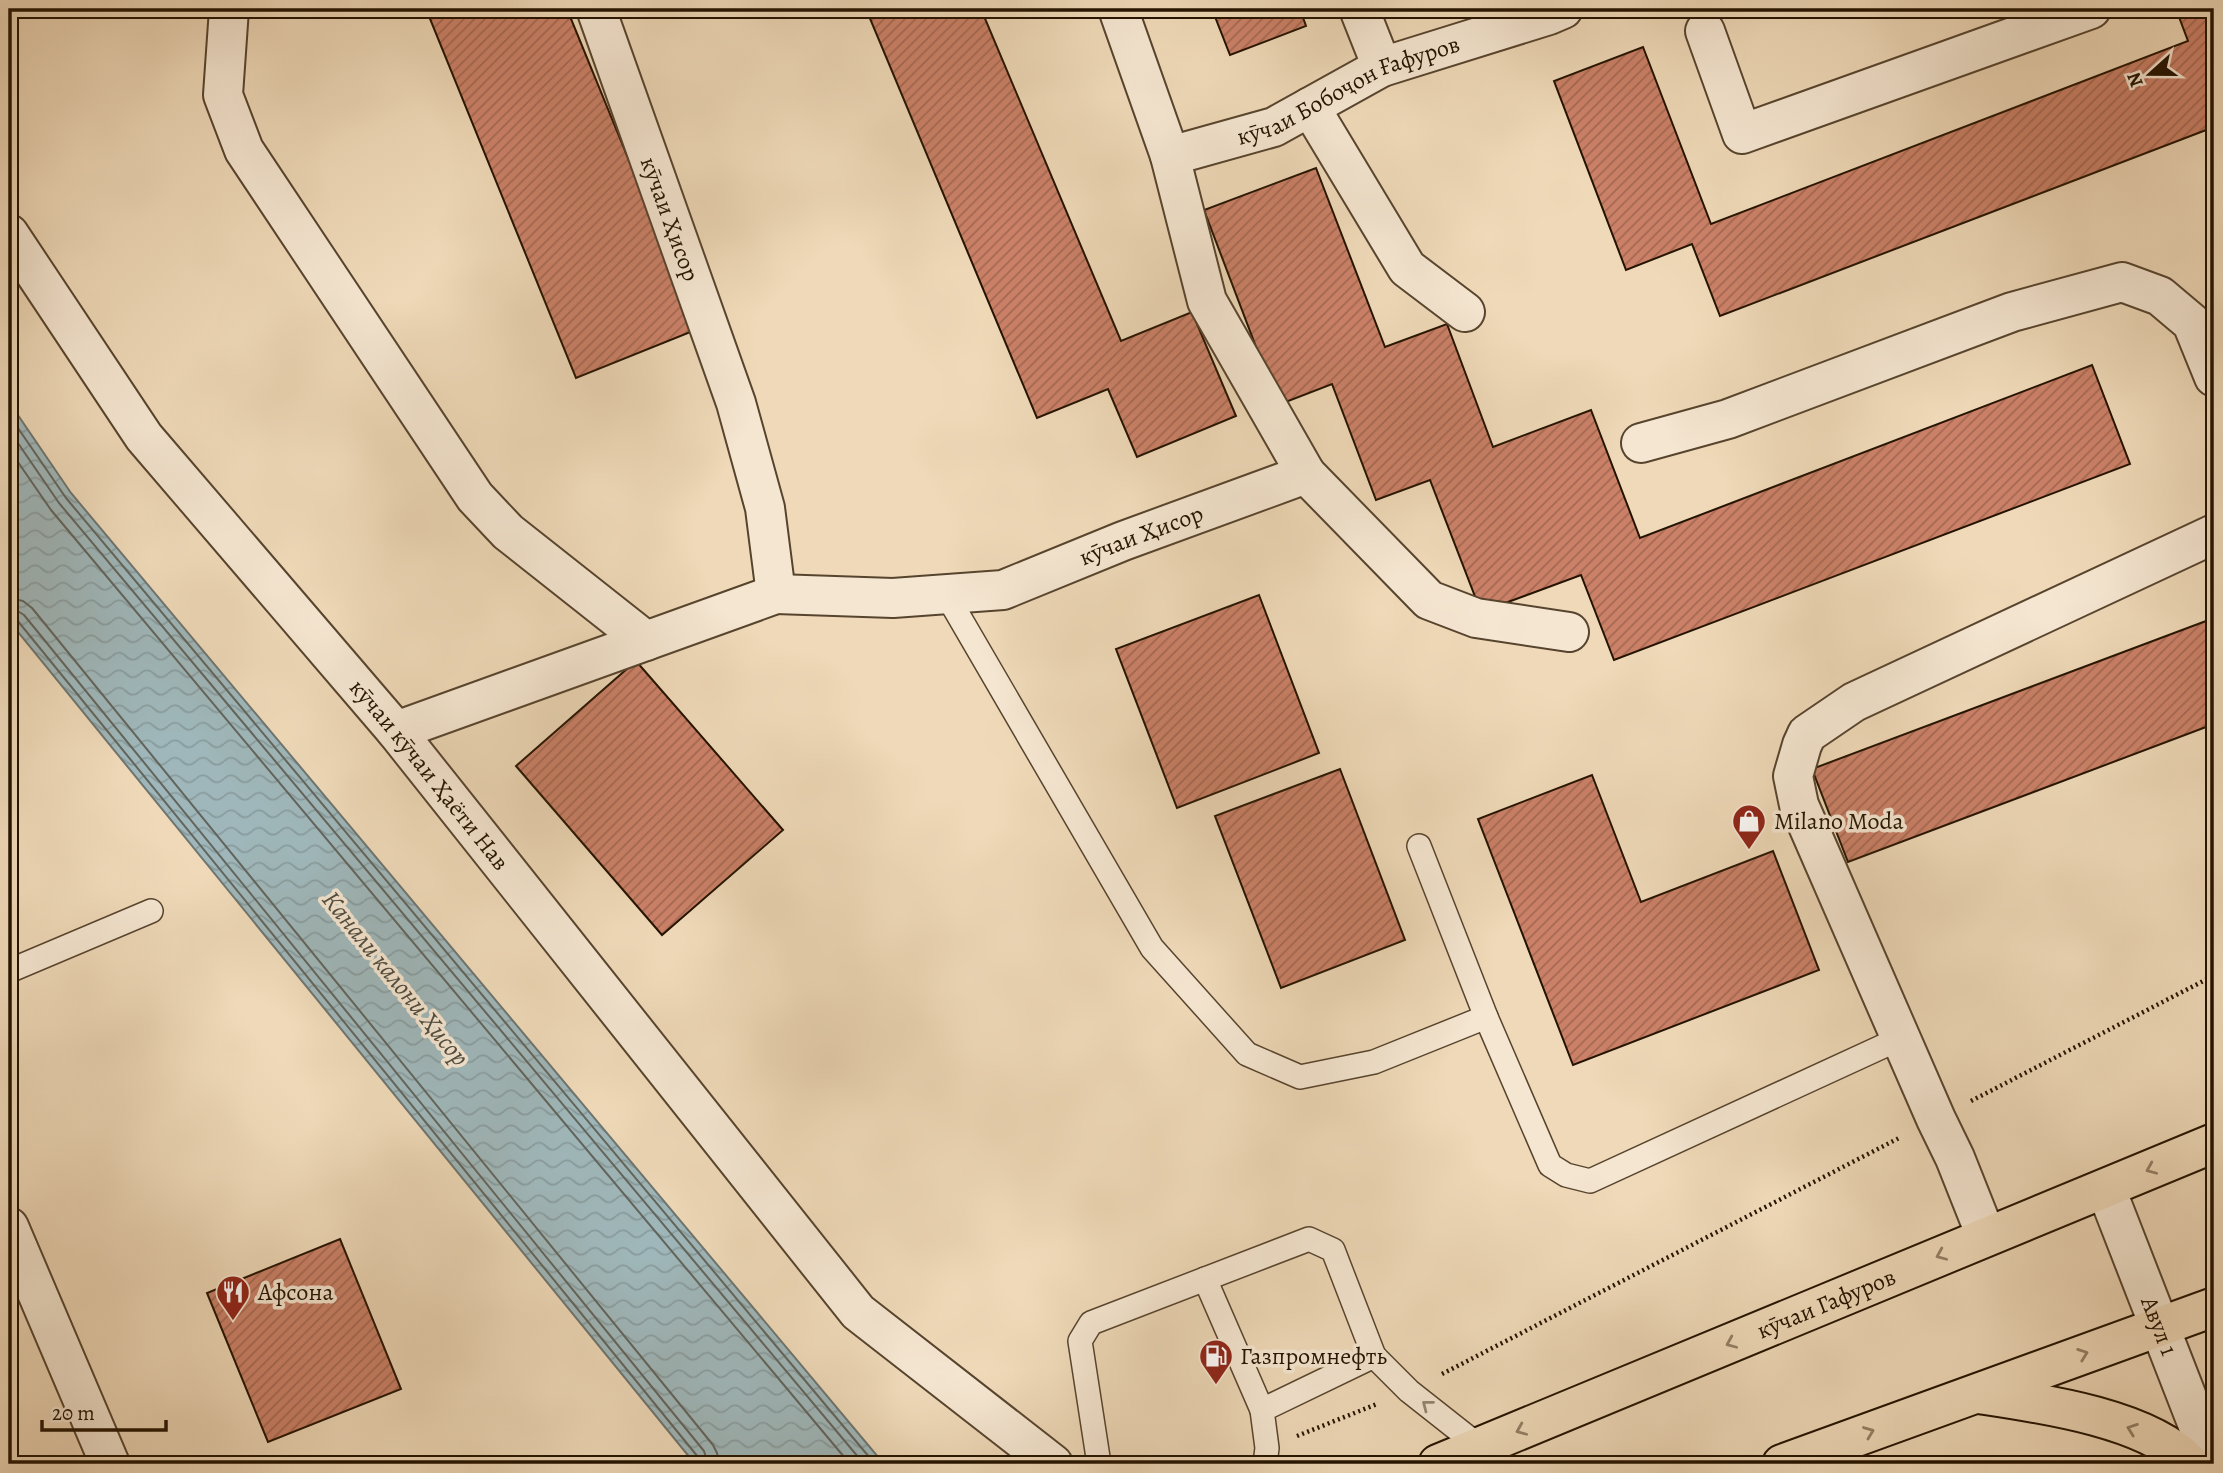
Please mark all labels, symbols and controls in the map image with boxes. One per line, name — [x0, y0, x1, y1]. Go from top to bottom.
street label: кӯчаи Бобоҷон Ғафуров — [1233, 28, 1464, 153]
north arrow — [2114, 38, 2184, 108]
text: N — [2120, 68, 2150, 91]
street label: кӯчаи Ҳисор — [633, 152, 707, 286]
street label: кӯчаи Ҳисор — [1074, 497, 1208, 573]
street label: кӯчаи кӯчаи Ҳаёти Нав — [342, 672, 517, 877]
shop icon: Milano Moda — [1730, 802, 1768, 851]
place label: Milano Moda — [1774, 805, 1904, 837]
water label: Канали калони Ҳисор — [314, 883, 477, 1073]
one-way arrow — [2146, 1161, 2158, 1175]
one-way arrow — [1935, 1247, 1947, 1261]
street label: кӯчаи Гафуров — [1752, 1260, 1900, 1346]
restaurant icon: Афсона — [214, 1273, 252, 1322]
place label: Афсона — [257, 1276, 333, 1308]
street label: Авул 1 — [2133, 1291, 2185, 1360]
one-way arrow — [1725, 1334, 1737, 1348]
fuel station icon: Газпромнефть — [1197, 1337, 1235, 1386]
place label: Газпромнефть — [1240, 1340, 1387, 1372]
one-way arrow — [2076, 1348, 2088, 1362]
scale bar — [42, 1389, 166, 1433]
text: 20 m — [52, 1399, 95, 1427]
one-way arrow — [1422, 1400, 1434, 1413]
one-way arrow — [1515, 1422, 1528, 1436]
one-way arrow — [2127, 1423, 2139, 1437]
one-way arrow — [1863, 1426, 1875, 1440]

